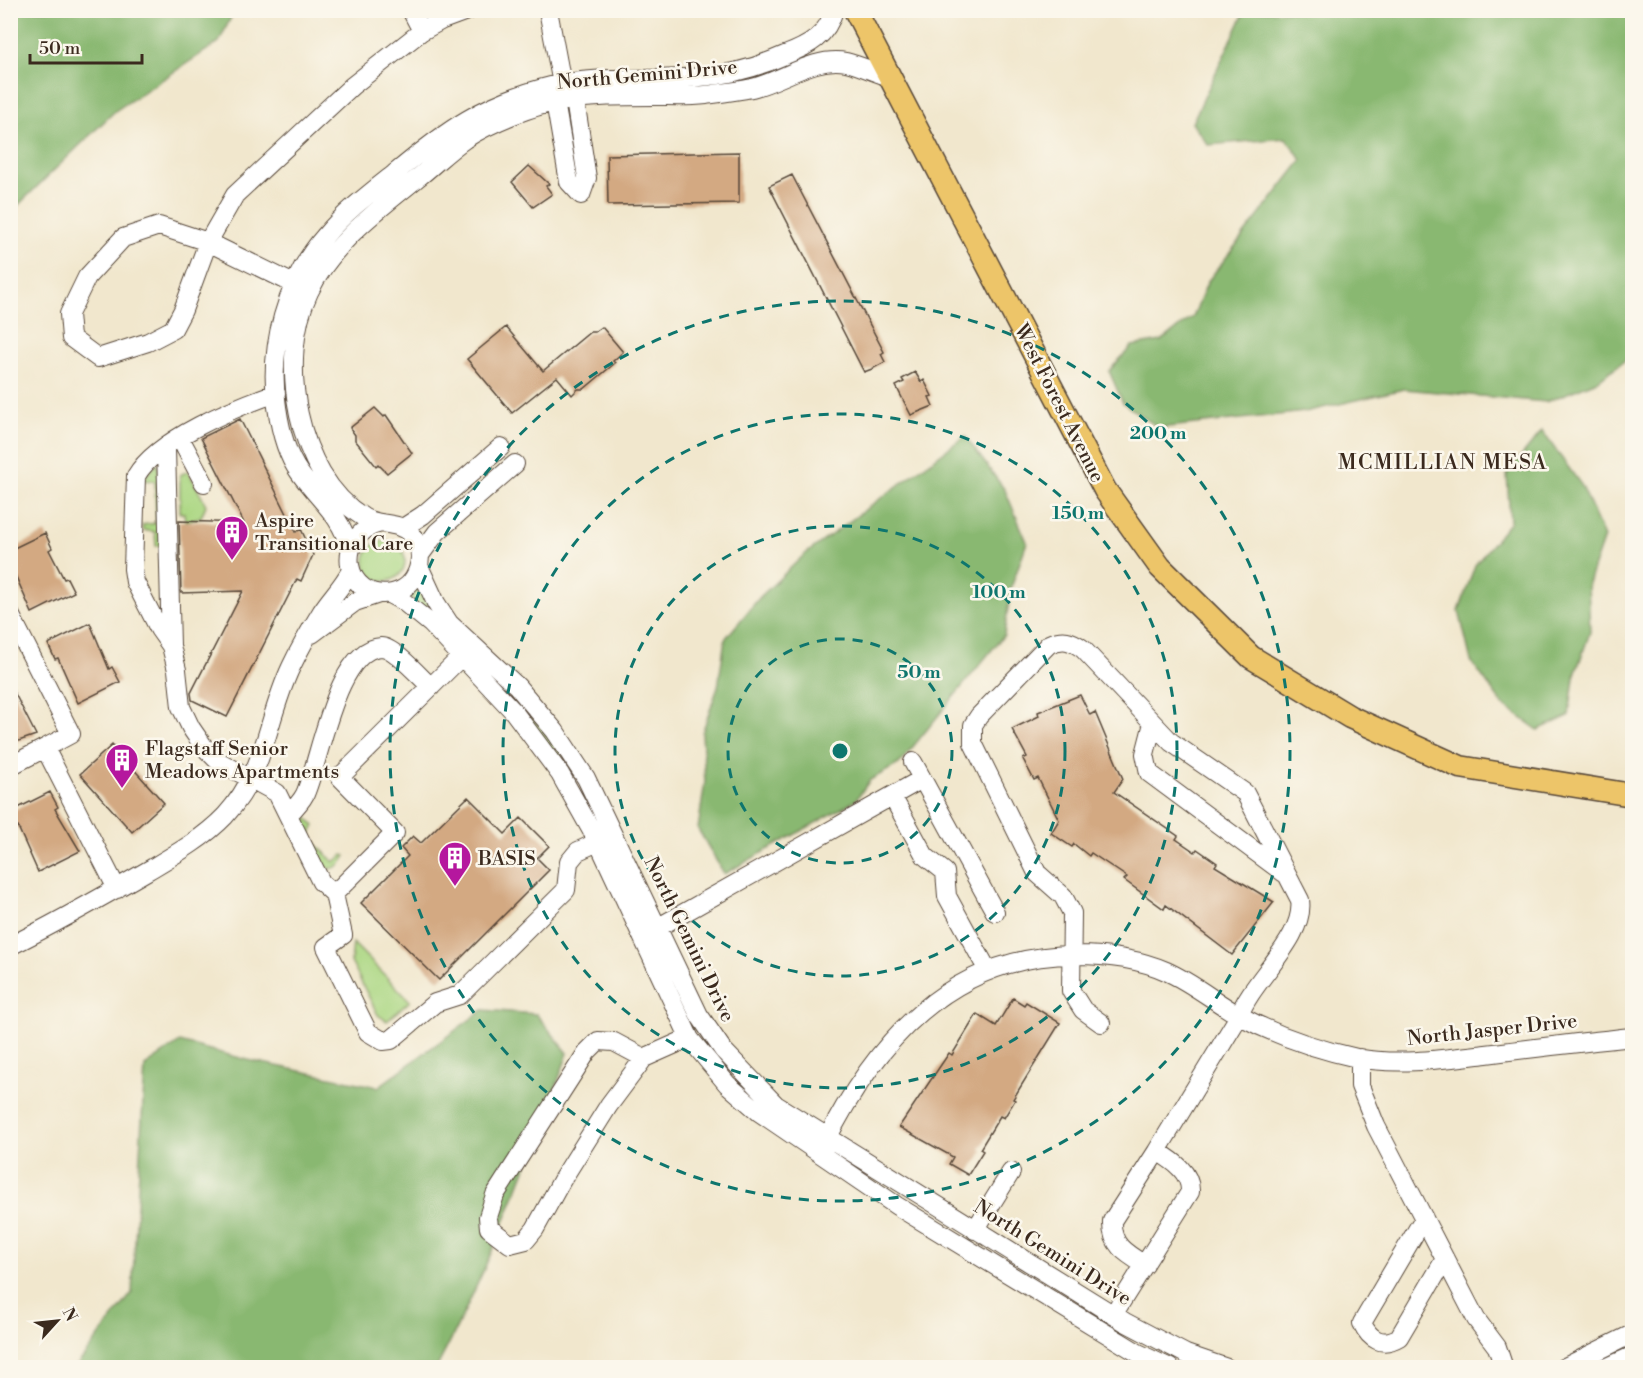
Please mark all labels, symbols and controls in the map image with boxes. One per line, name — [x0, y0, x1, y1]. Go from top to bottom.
scale bar — [30, 27, 142, 65]
text: 50 m — [39, 37, 81, 60]
street label: North Gemini Drive — [556, 55, 738, 96]
street label: West Forest Avenue — [1007, 319, 1109, 487]
text: 200 m — [1130, 422, 1187, 445]
district label: MCMILLIAN MESA — [1338, 450, 1548, 476]
text: 150 m — [1052, 502, 1105, 525]
place label: Aspire Transitional Care — [254, 509, 413, 557]
building icon: Aspire Transitional Care — [214, 514, 250, 561]
text: 100 m — [972, 581, 1026, 604]
text: 50 m — [897, 661, 941, 684]
place label: Flagstaff Senior Meadows Apartments — [145, 737, 339, 785]
centre of rings — [830, 741, 850, 761]
building icon: Flagstaff Senior Meadows Apartments — [104, 742, 140, 789]
building icon: BASIS — [437, 840, 473, 887]
place label: BASIS — [477, 847, 536, 872]
street label: North Gemini Drive — [638, 853, 740, 1026]
street label: North Jasper Drive — [1406, 1009, 1579, 1052]
street label: North Gemini Drive — [969, 1195, 1136, 1312]
north arrow — [27, 1291, 87, 1351]
text: N — [58, 1304, 81, 1325]

